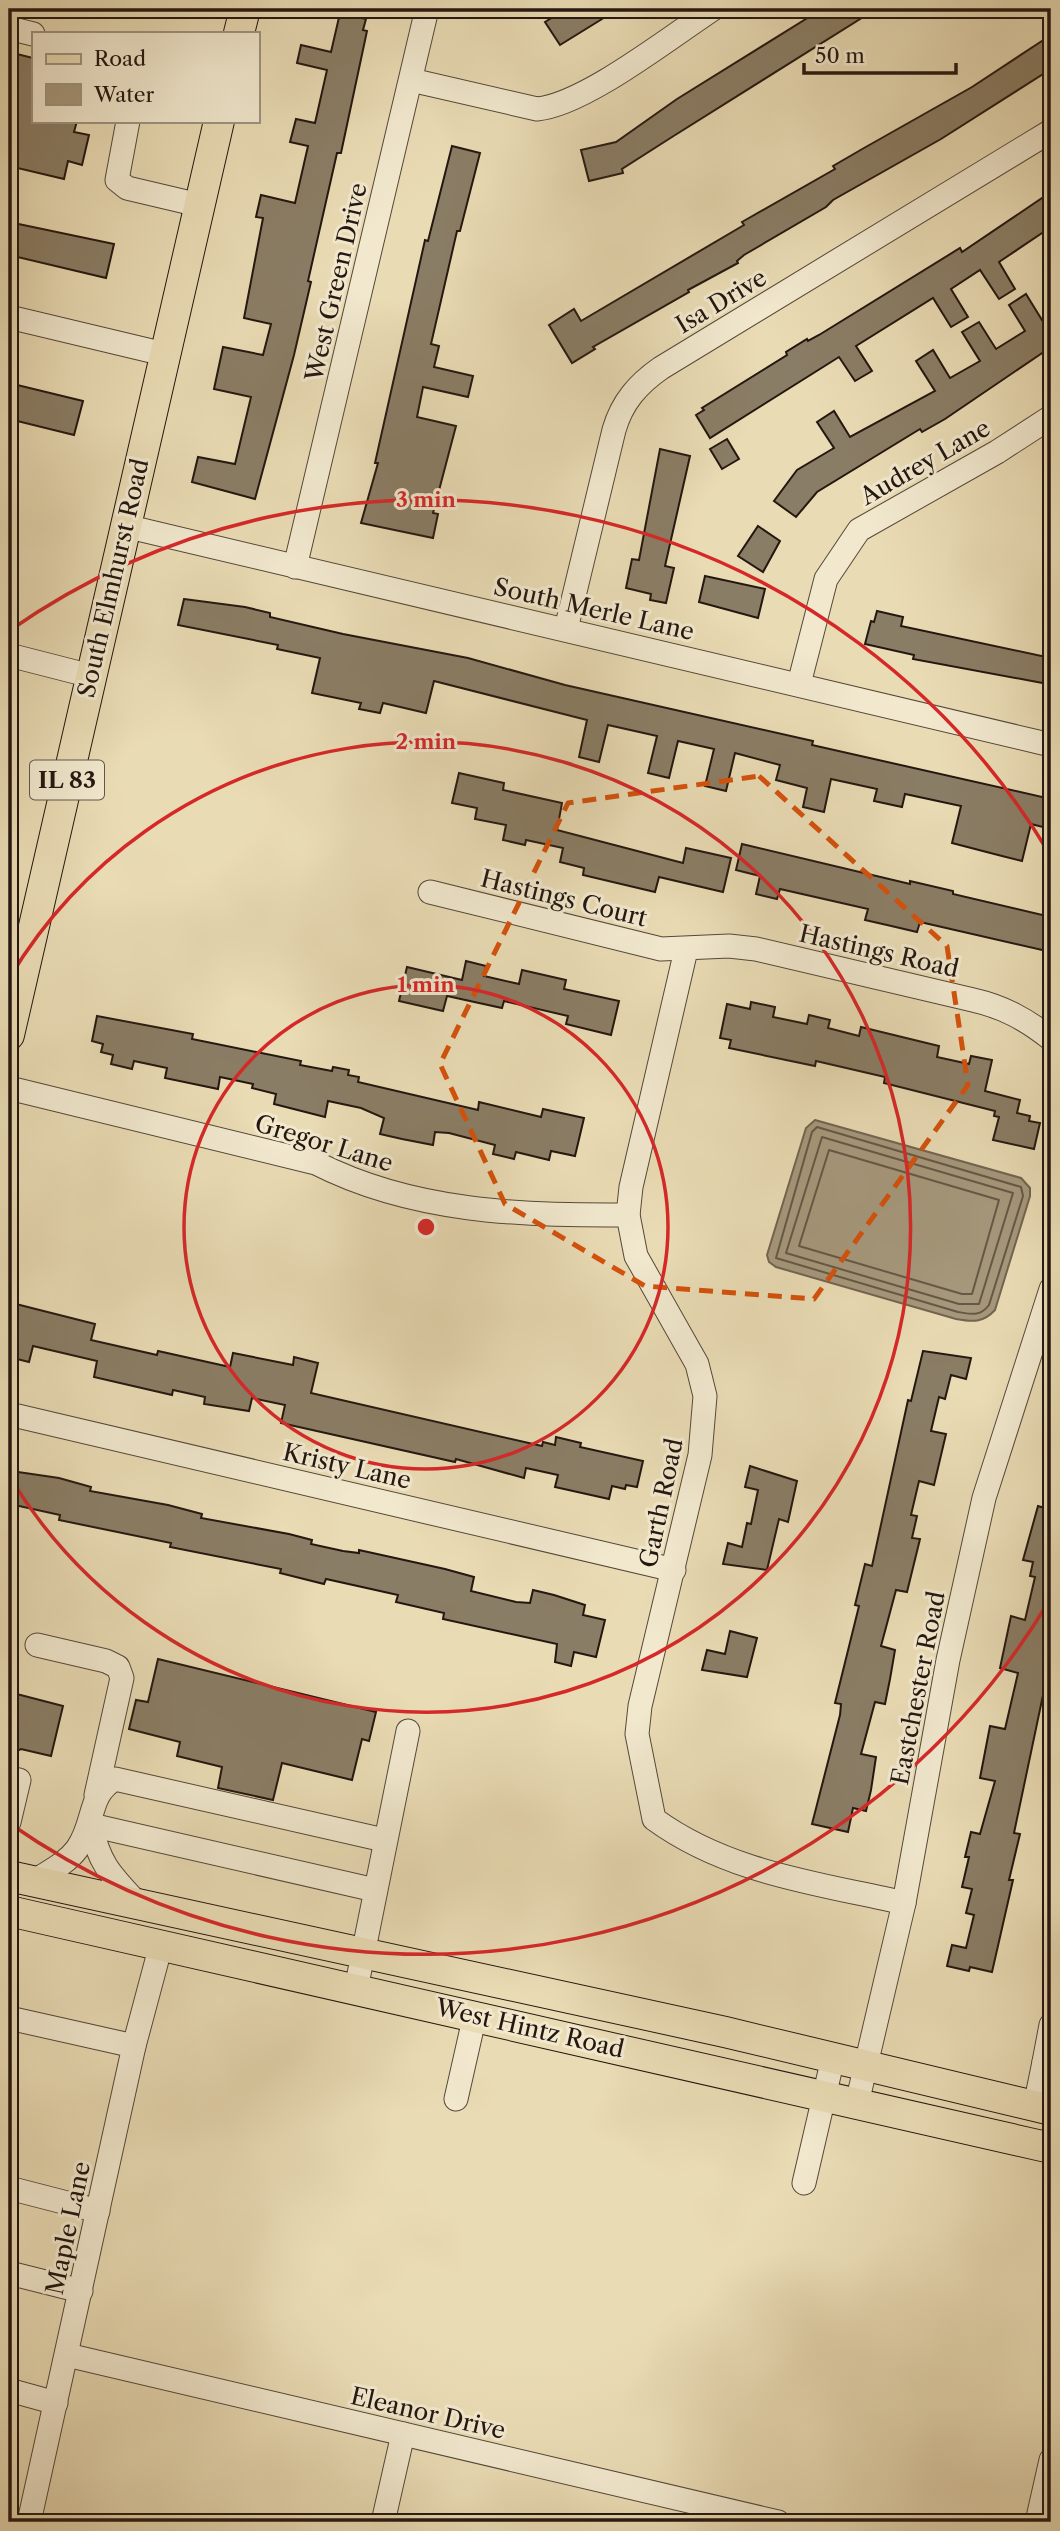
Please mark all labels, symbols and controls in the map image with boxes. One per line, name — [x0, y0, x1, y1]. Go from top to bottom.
legend — [32, 32, 259, 122]
scale bar — [804, 32, 957, 76]
text: 50 m — [815, 43, 865, 68]
text: Road — [94, 46, 146, 71]
text: Water — [93, 82, 154, 107]
street label: West Green Drive — [299, 180, 373, 385]
street label: Isa Drive — [670, 263, 772, 339]
street label: Audrey Lane — [854, 413, 995, 511]
street label: South Elmhurst Road — [71, 455, 155, 700]
text: 3 min — [396, 487, 457, 512]
street label: South Merle Lane — [491, 572, 697, 646]
text: 2 min — [396, 729, 457, 754]
road number: IL 83 — [30, 760, 104, 800]
street label: Hastings Court — [478, 863, 651, 933]
street label: Hastings Road — [796, 919, 962, 984]
text: 1 min — [397, 972, 455, 997]
street label: Gregor Lane — [252, 1108, 396, 1178]
centre of rings — [414, 1215, 438, 1239]
street label: Garth Road — [633, 1435, 689, 1570]
street label: Kristy Lane — [280, 1437, 414, 1495]
street label: Eastchester Road — [885, 1588, 951, 1787]
street label: West Hintz Road — [432, 1992, 627, 2064]
street label: Maple Lane — [40, 2159, 96, 2297]
street label: Eleanor Drive — [348, 2381, 508, 2445]

